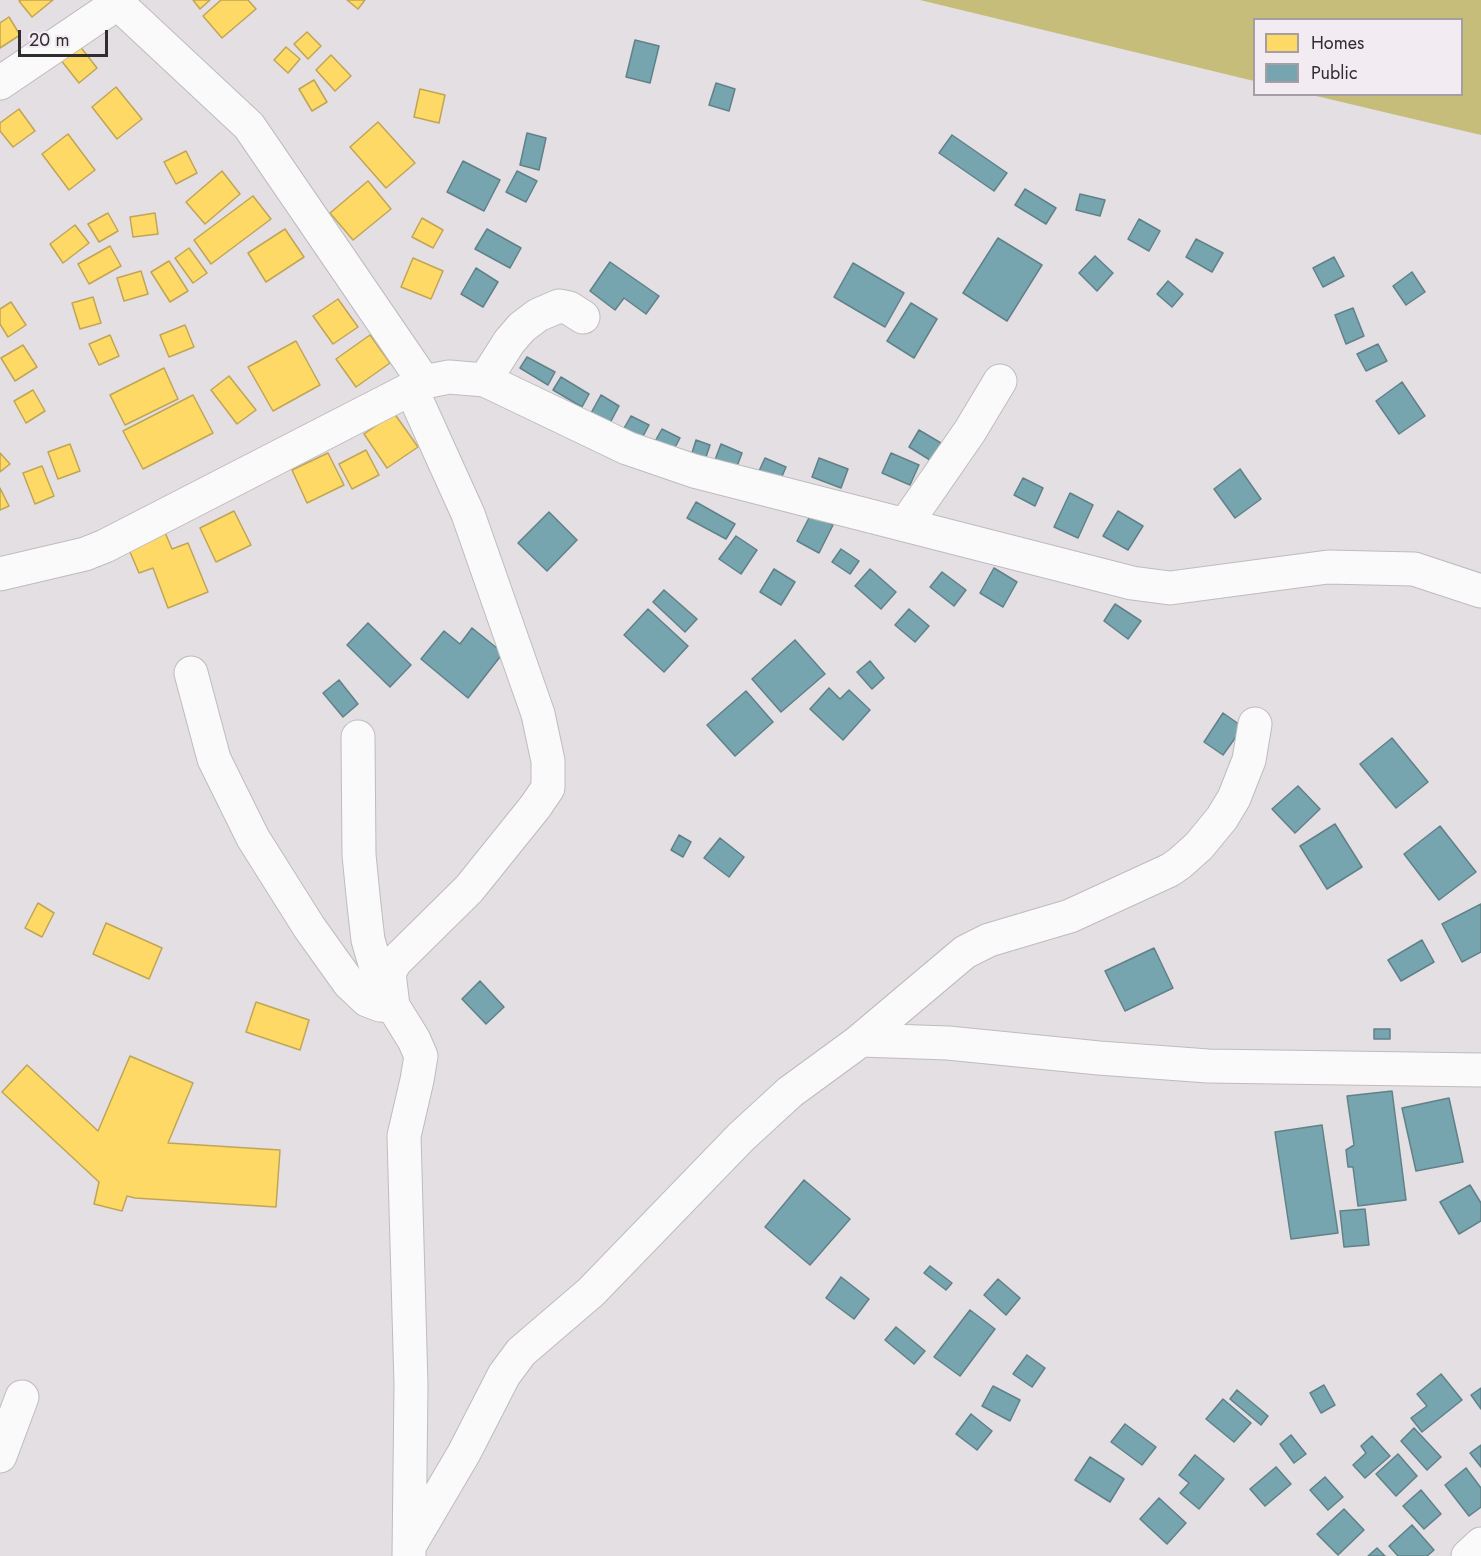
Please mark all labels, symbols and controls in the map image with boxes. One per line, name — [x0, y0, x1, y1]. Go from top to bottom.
scale bar — [21, 18, 111, 56]
legend — [1253, 18, 1463, 96]
text: 20 m — [29, 27, 69, 53]
text: Homes — [1311, 30, 1364, 56]
text: Public — [1311, 60, 1358, 86]

